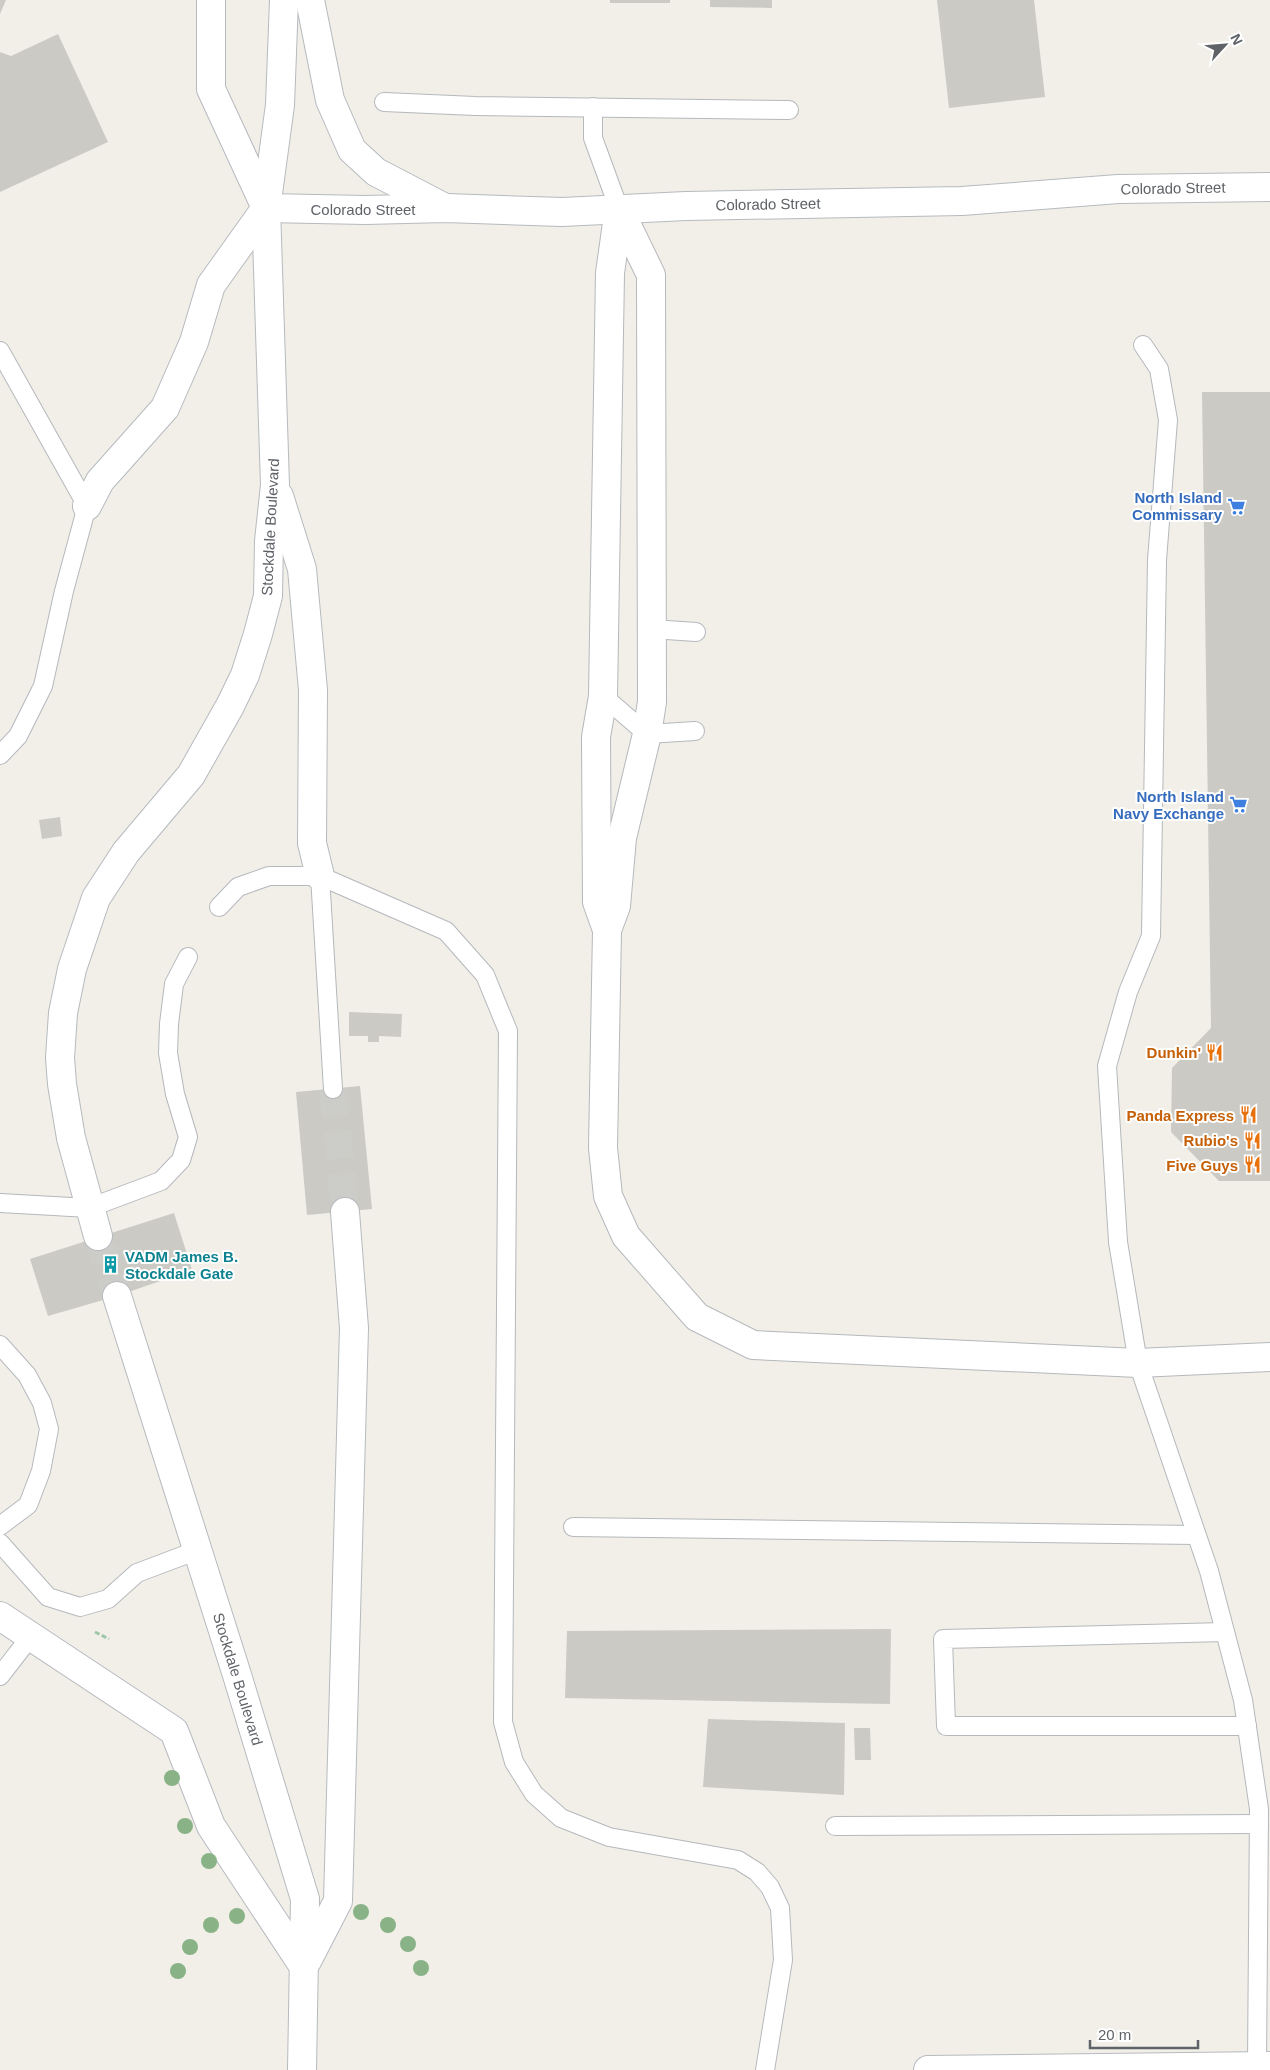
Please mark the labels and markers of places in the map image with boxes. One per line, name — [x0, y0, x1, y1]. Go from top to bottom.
place label: North Island Commissary — [1132, 489, 1223, 523]
supermarket icon: North Island Commissary — [1226, 496, 1246, 516]
place label: North Island Navy Exchange — [1113, 788, 1224, 822]
supermarket icon: North Island Navy Exchange — [1228, 795, 1248, 815]
restaurant icon: Dunkin' — [1205, 1042, 1225, 1062]
place label: Dunkin' — [1147, 1044, 1201, 1061]
restaurant icon: Panda Express — [1238, 1105, 1258, 1125]
place label: Panda Express — [1126, 1107, 1234, 1124]
restaurant icon: Rubio's — [1242, 1130, 1262, 1150]
place label: Rubio's — [1184, 1132, 1238, 1149]
restaurant icon: Five Guys — [1242, 1155, 1262, 1175]
place label: Five Guys — [1166, 1157, 1238, 1174]
place label: VADM James B. Stockdale Gate — [125, 1248, 238, 1282]
building icon: VADM James B. Stockdale Gate — [101, 1255, 121, 1275]

